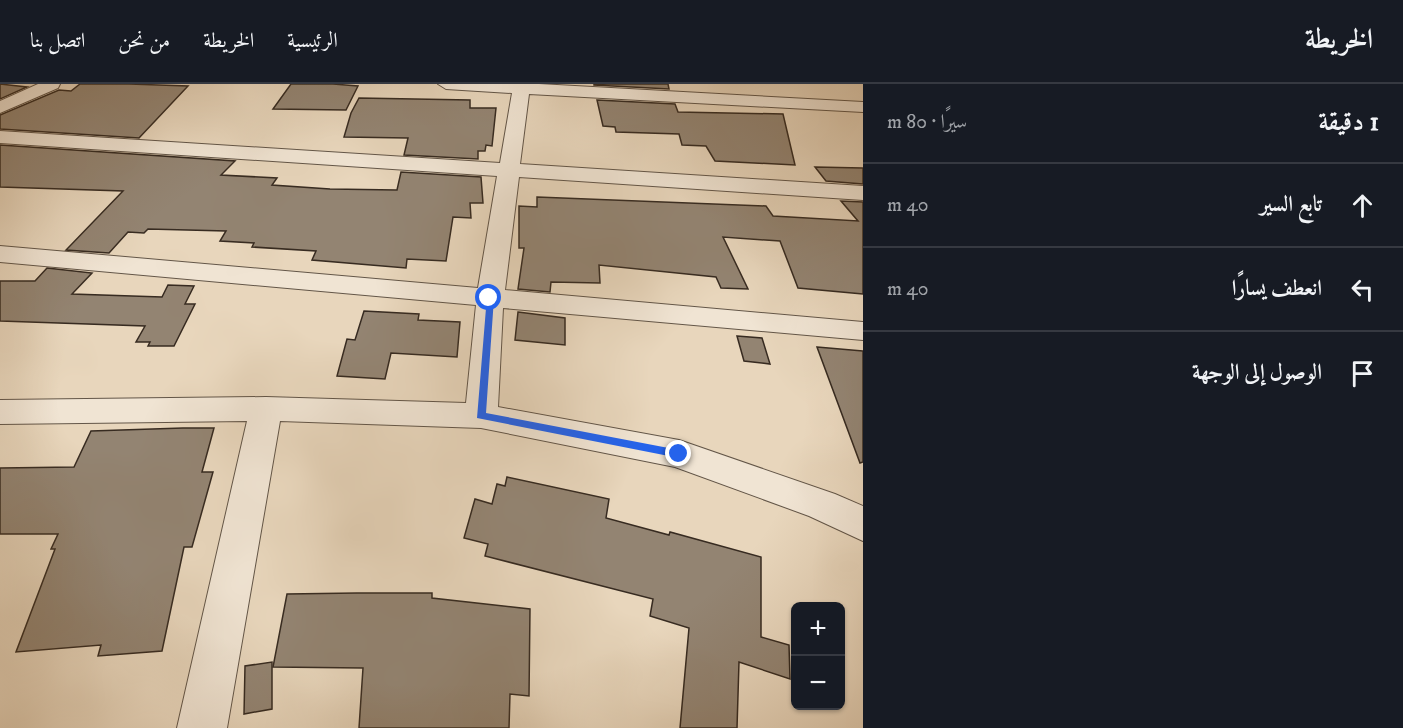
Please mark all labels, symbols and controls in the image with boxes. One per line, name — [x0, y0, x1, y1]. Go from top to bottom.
text: الخريطة — [1305, 22, 1373, 57]
text: اتصل بنا — [30, 28, 85, 54]
text: من نحن — [118, 28, 170, 54]
text: الخريطة — [203, 28, 254, 54]
text: الرئيسية — [287, 28, 338, 54]
text: 1 دقيقة — [1318, 106, 1379, 139]
text: سيرًا · 80 m — [887, 110, 967, 135]
icon: ahead — [1346, 189, 1379, 222]
text: تابع السير — [1260, 191, 1322, 218]
text: 40 m — [887, 193, 929, 218]
icon: left — [1346, 273, 1379, 306]
text: انعطف يسارًا — [1232, 275, 1322, 302]
text: 40 m — [887, 277, 929, 302]
route start — [475, 284, 501, 310]
icon: arrive — [1346, 357, 1379, 390]
text: الوصول إلى الوجهة — [1192, 359, 1322, 386]
route end — [665, 440, 691, 466]
map controls — [791, 602, 845, 710]
button: + — [791, 602, 845, 656]
button: − — [791, 656, 845, 710]

